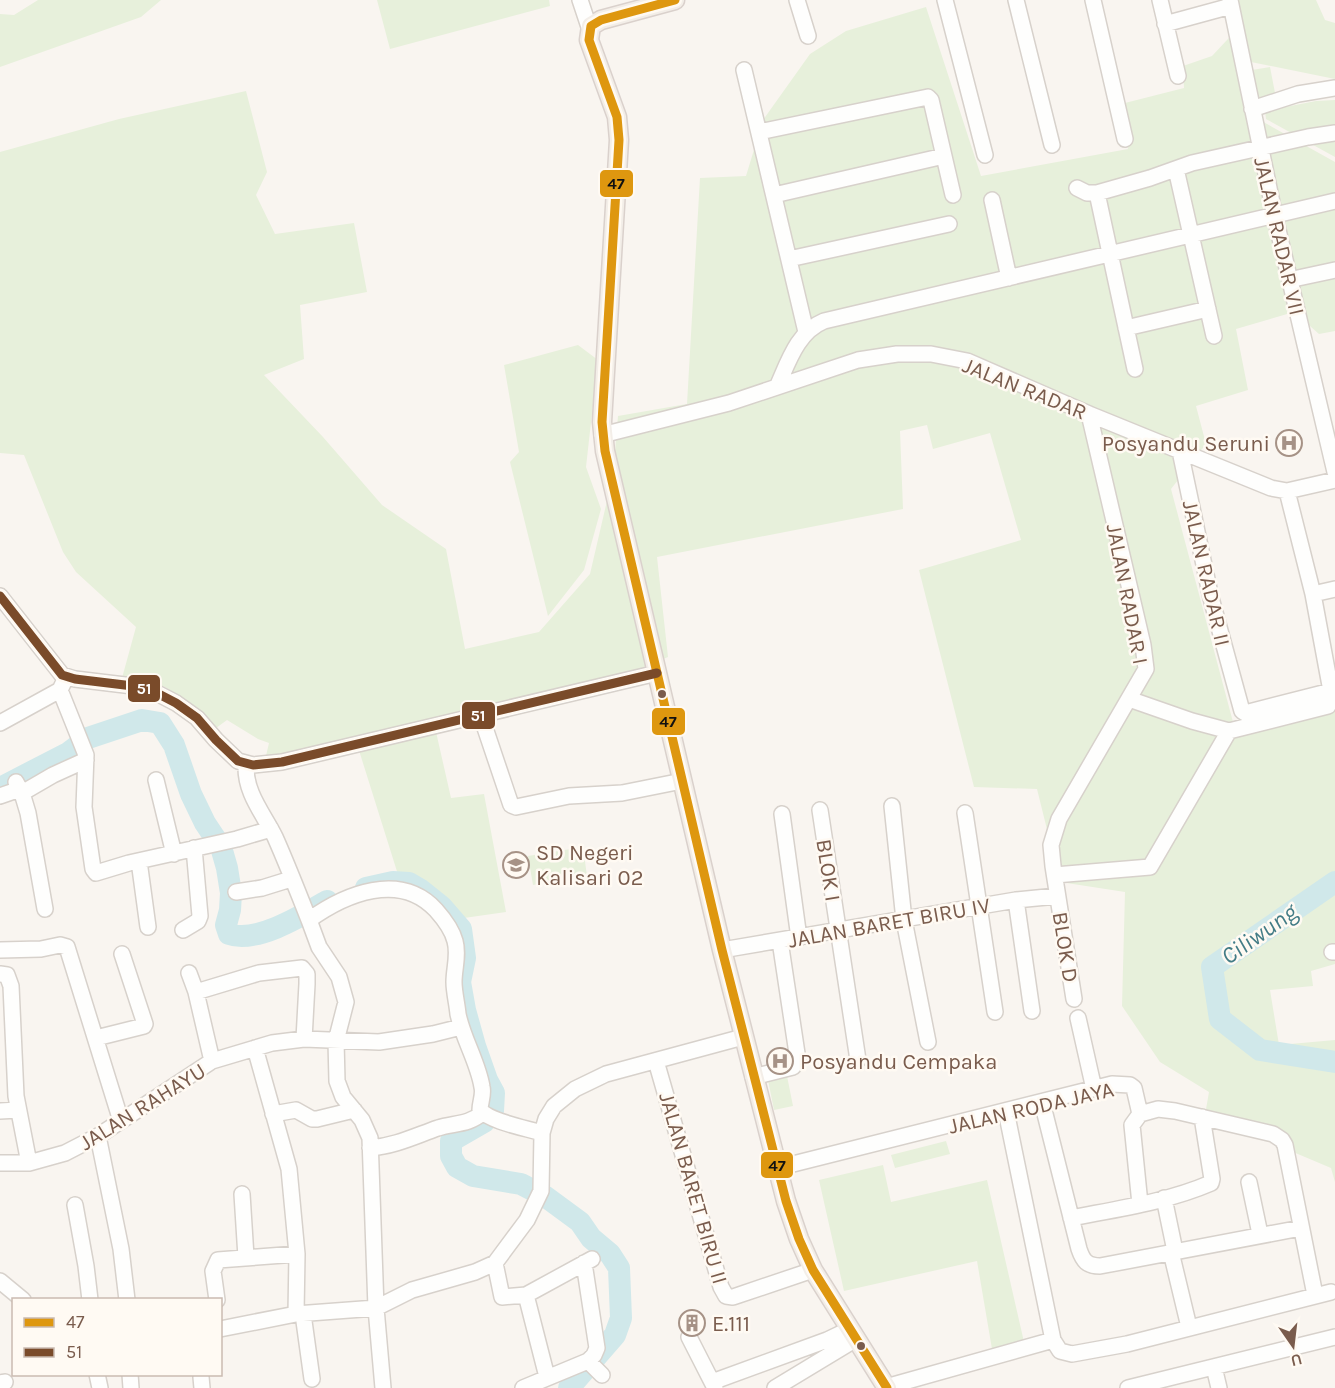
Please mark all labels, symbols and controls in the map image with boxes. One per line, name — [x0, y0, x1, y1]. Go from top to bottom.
street label: JALAN RADAR VII — [1248, 155, 1310, 318]
line badge: 47 — [599, 169, 634, 198]
text: 47 — [607, 174, 625, 193]
street label: JALAN RADAR — [959, 352, 1090, 426]
hospital icon: Posyandu Seruni — [1274, 428, 1304, 458]
place label: Posyandu Seruni — [1102, 431, 1270, 457]
street label: JALAN RADAR II — [1177, 498, 1235, 649]
street label: JALAN RADAR I — [1101, 522, 1153, 667]
line badge: 51 — [127, 674, 161, 703]
text: 51 — [136, 679, 152, 698]
unlabelled marker — [656, 688, 668, 700]
line badge: 51 — [461, 701, 496, 730]
text: 51 — [470, 706, 486, 725]
line badge: 47 — [651, 707, 686, 736]
text: 47 — [659, 712, 677, 731]
street label: BLOK I — [810, 837, 846, 903]
place label: SD Negeri Kalisari 02 — [536, 840, 643, 891]
school or university icon: SD Negeri Kalisari 02 — [501, 850, 531, 880]
street label: JALAN BARET BIRU IV — [786, 892, 992, 954]
water label: Ciliwung — [1216, 897, 1303, 970]
street label: BLOK D — [1047, 910, 1083, 984]
hospital icon: Posyandu Cempaka — [765, 1046, 795, 1076]
place label: Posyandu Cempaka — [800, 1049, 997, 1075]
street label: JALAN RAHAYU — [75, 1058, 210, 1156]
street label: JALAN RODA JAYA — [946, 1076, 1117, 1140]
street label: JALAN BARET BIRU II — [653, 1089, 733, 1287]
line badge: 47 — [760, 1151, 794, 1179]
text: 47 — [768, 1156, 786, 1175]
legend — [12, 1298, 222, 1376]
building icon: E.111 — [677, 1308, 707, 1338]
text: 47 — [66, 1311, 85, 1333]
place label: E.111 — [712, 1311, 750, 1337]
north arrow — [1263, 1316, 1323, 1376]
unlabelled marker — [855, 1340, 867, 1352]
text: 51 — [66, 1341, 82, 1363]
text: U — [1289, 1350, 1304, 1371]

